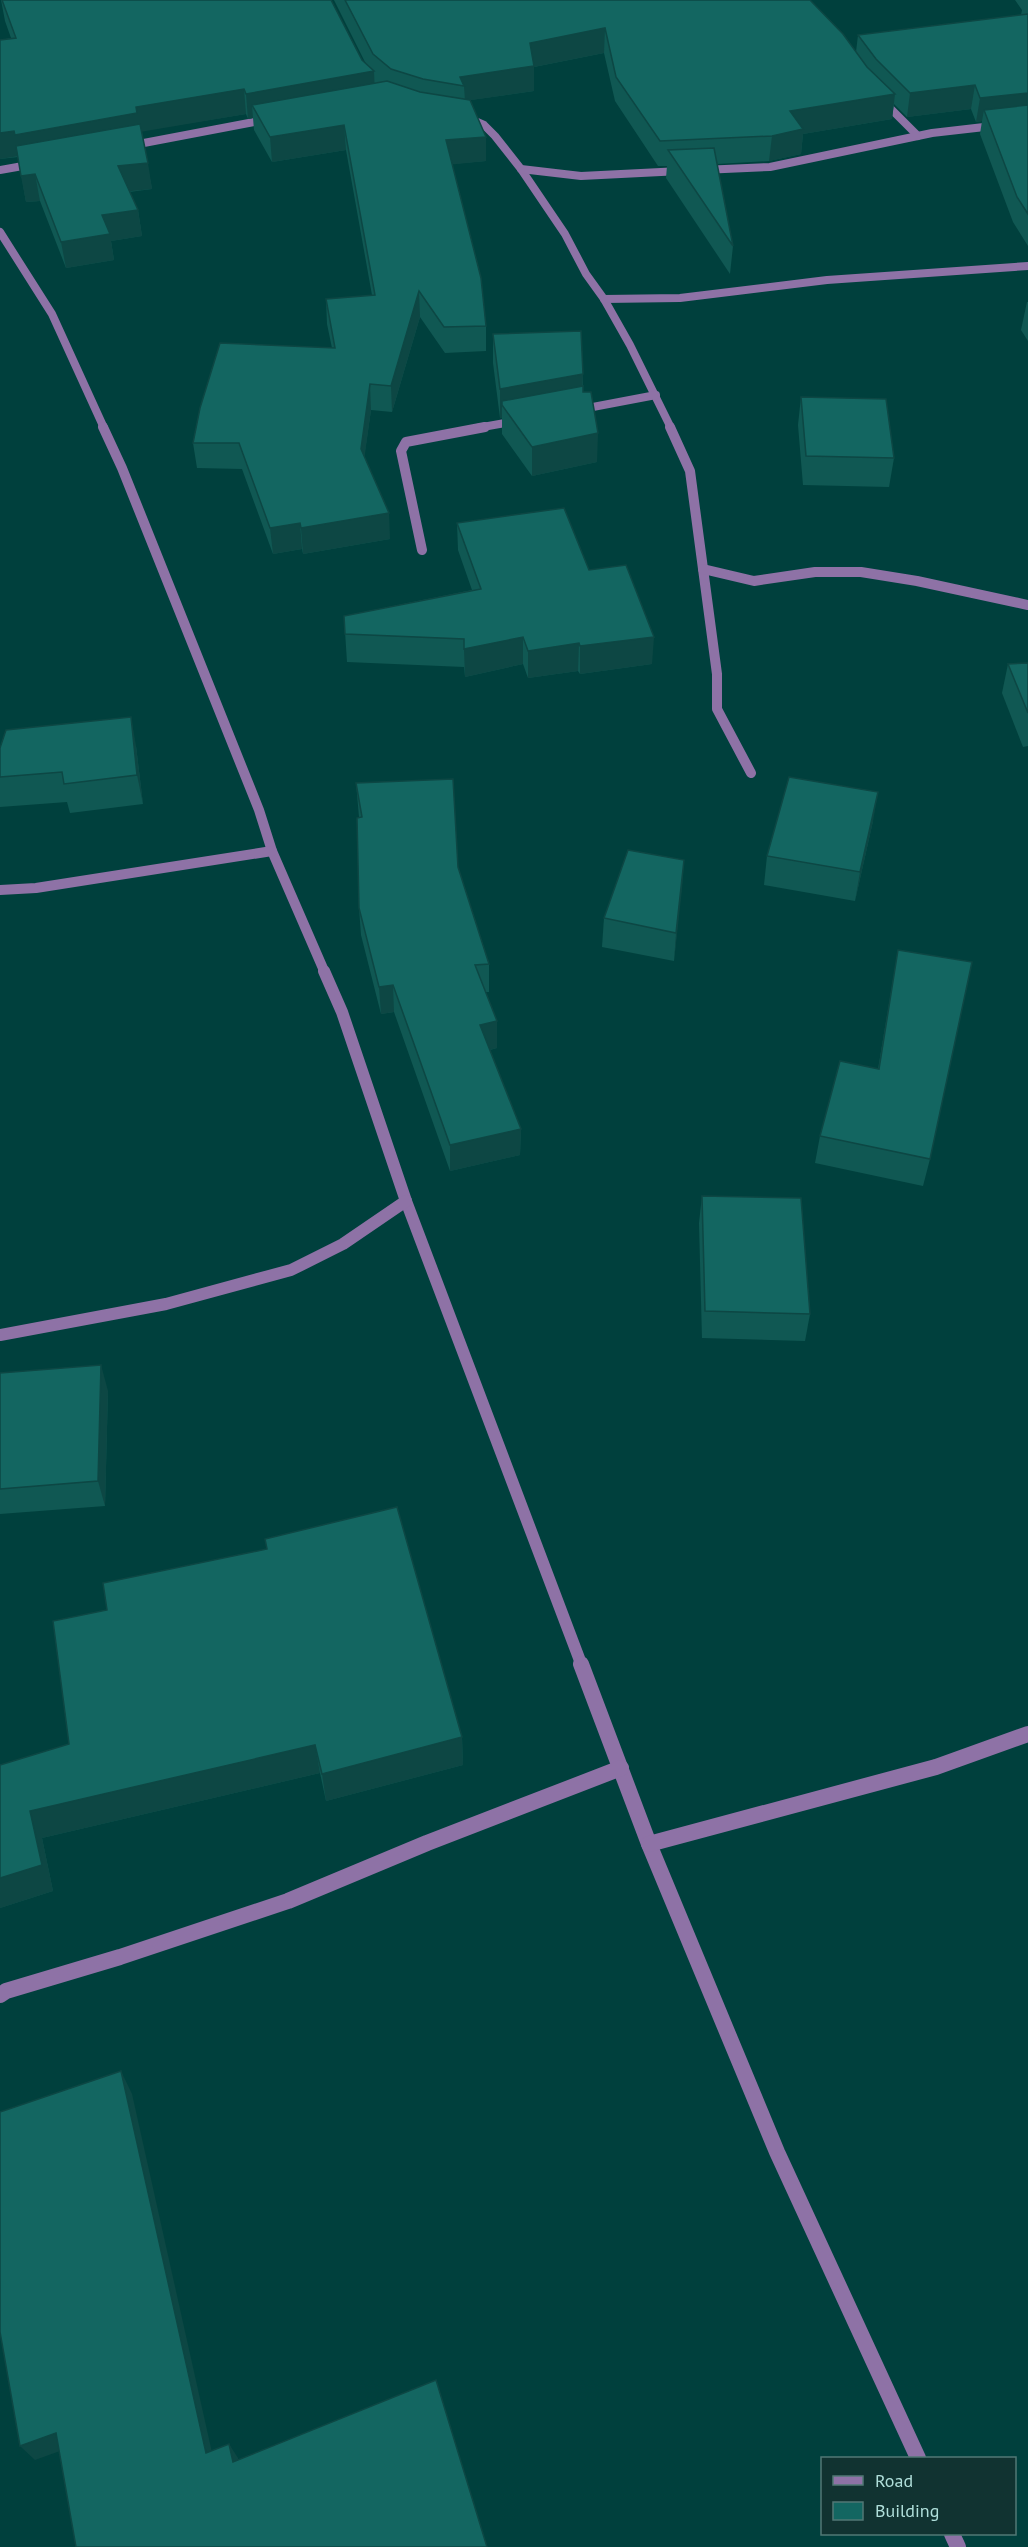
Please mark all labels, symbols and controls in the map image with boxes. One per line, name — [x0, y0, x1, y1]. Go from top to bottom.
legend — [821, 2457, 1016, 2535]
text: Road — [875, 2469, 913, 2492]
text: Building — [875, 2499, 939, 2522]

